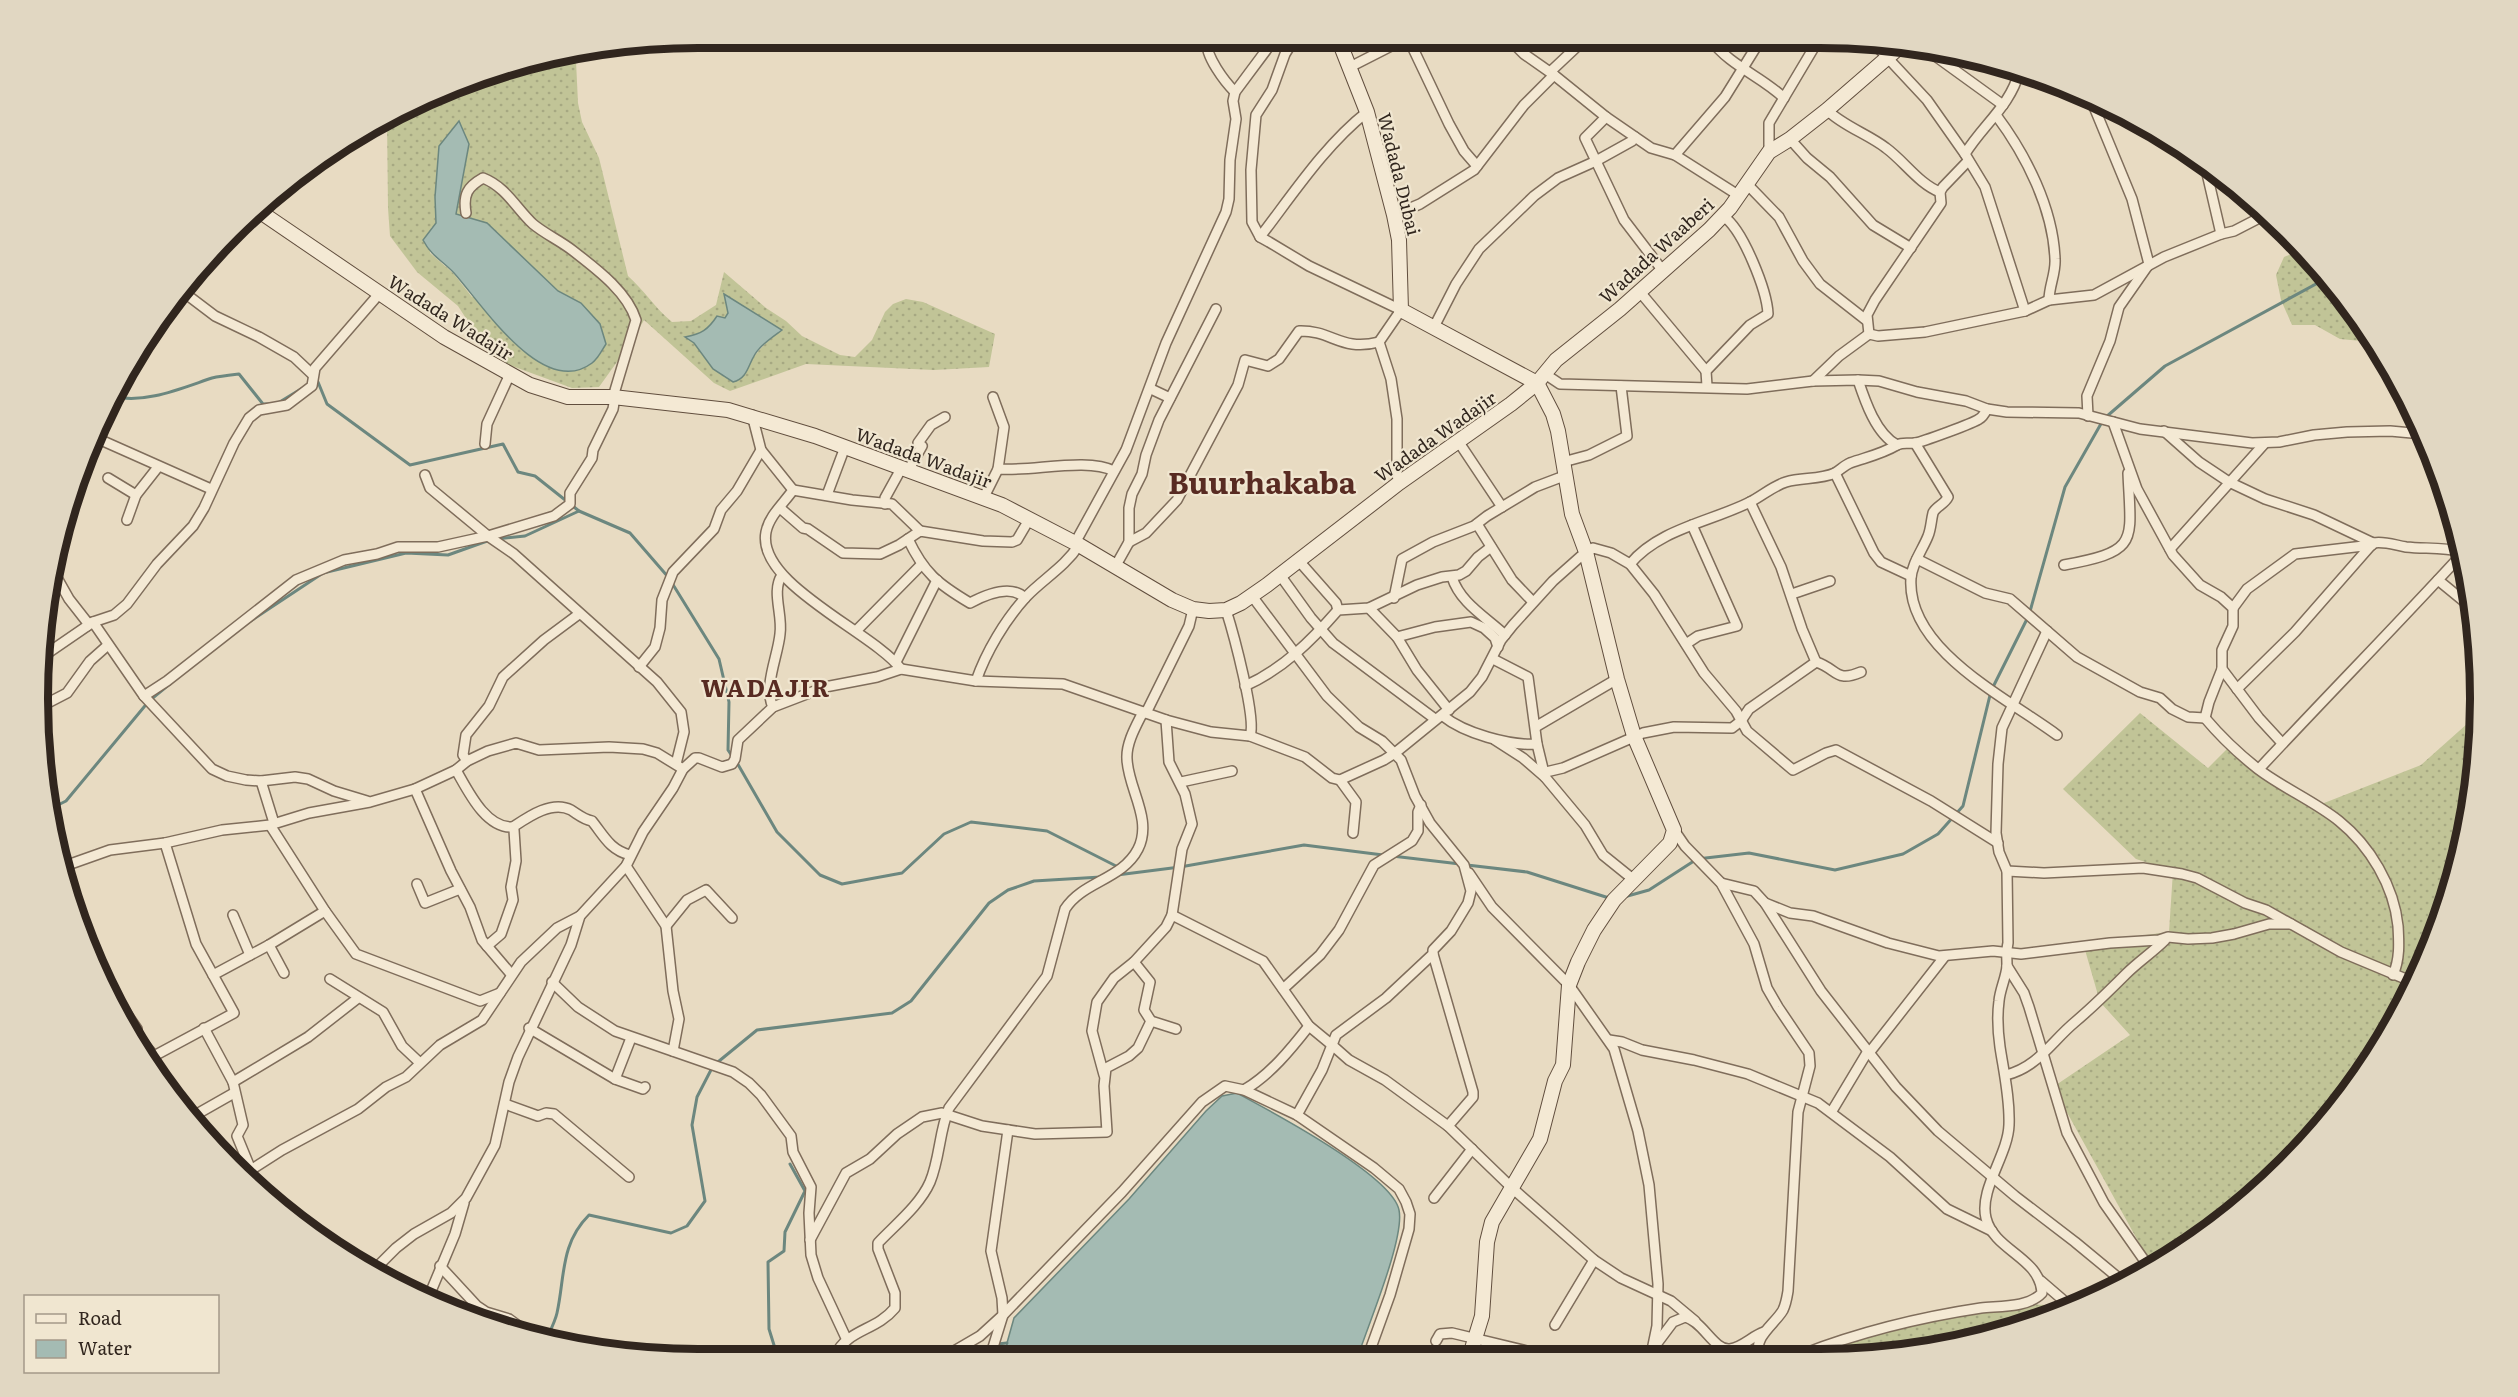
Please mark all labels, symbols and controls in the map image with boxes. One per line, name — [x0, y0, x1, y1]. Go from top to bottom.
street label: Wadada Dubai — [1372, 110, 1428, 238]
street label: Wadada Waaberi — [1592, 191, 1720, 309]
street label: Wadada Wadajir — [383, 268, 519, 367]
street label: Wadada Wadajir — [1369, 384, 1502, 488]
street label: Wadada Wadajir — [852, 420, 996, 494]
district label: Buurhakaba — [1168, 459, 1357, 503]
district label: WADAJIR — [701, 669, 831, 704]
legend — [24, 1295, 219, 1373]
text: Road — [78, 1304, 122, 1331]
text: Water — [78, 1334, 132, 1361]

